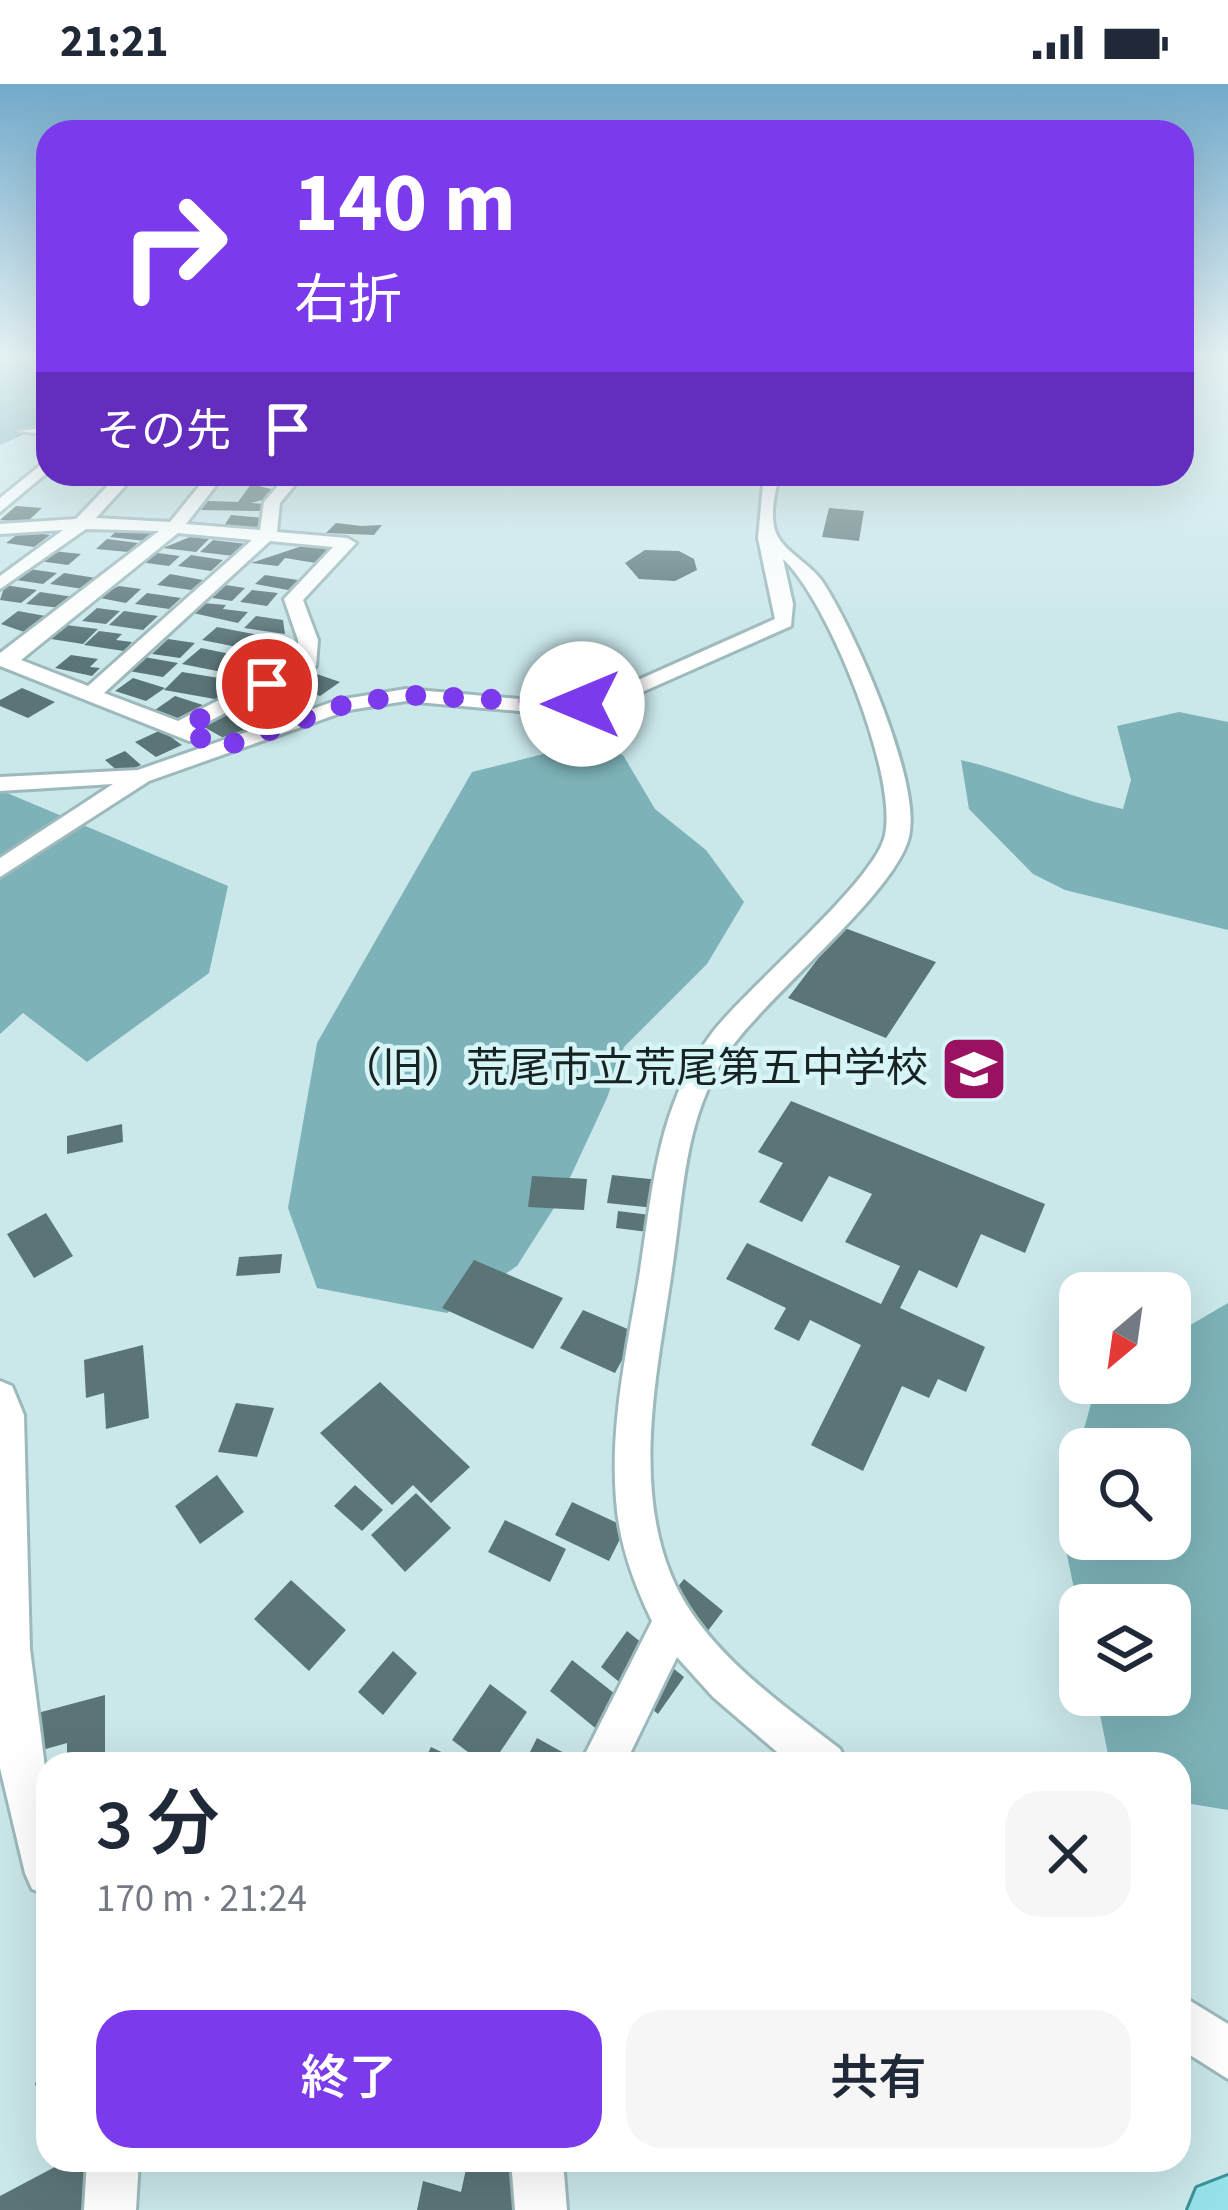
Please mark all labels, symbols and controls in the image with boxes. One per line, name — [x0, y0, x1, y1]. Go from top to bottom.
text: 21:21 — [60, 10, 169, 74]
text: 140 m — [294, 144, 516, 264]
icon: right — [96, 168, 252, 324]
text: 右折 — [294, 263, 402, 340]
icon: arrive — [255, 396, 321, 462]
text: その先 — [96, 400, 231, 464]
pin — [216, 633, 318, 735]
position arrow — [519, 641, 645, 767]
icon: arrive — [234, 651, 300, 717]
school or university icon: （旧）荒尾市立荒尾第五中学校 — [939, 1034, 1009, 1104]
place label: （旧）荒尾市立荒尾第五中学校 — [340, 1039, 928, 1099]
north arrow — [1059, 1272, 1191, 1404]
map controls — [1059, 1272, 1191, 1716]
button: search — [1059, 1428, 1191, 1560]
button: layers — [1059, 1584, 1191, 1716]
text: 3 分 — [96, 1774, 219, 1877]
button: close — [1005, 1791, 1131, 1917]
text: 170 m · 21:24 — [96, 1871, 307, 1927]
button: 終了 — [96, 2010, 602, 2148]
button: 共有 — [626, 2010, 1131, 2148]

